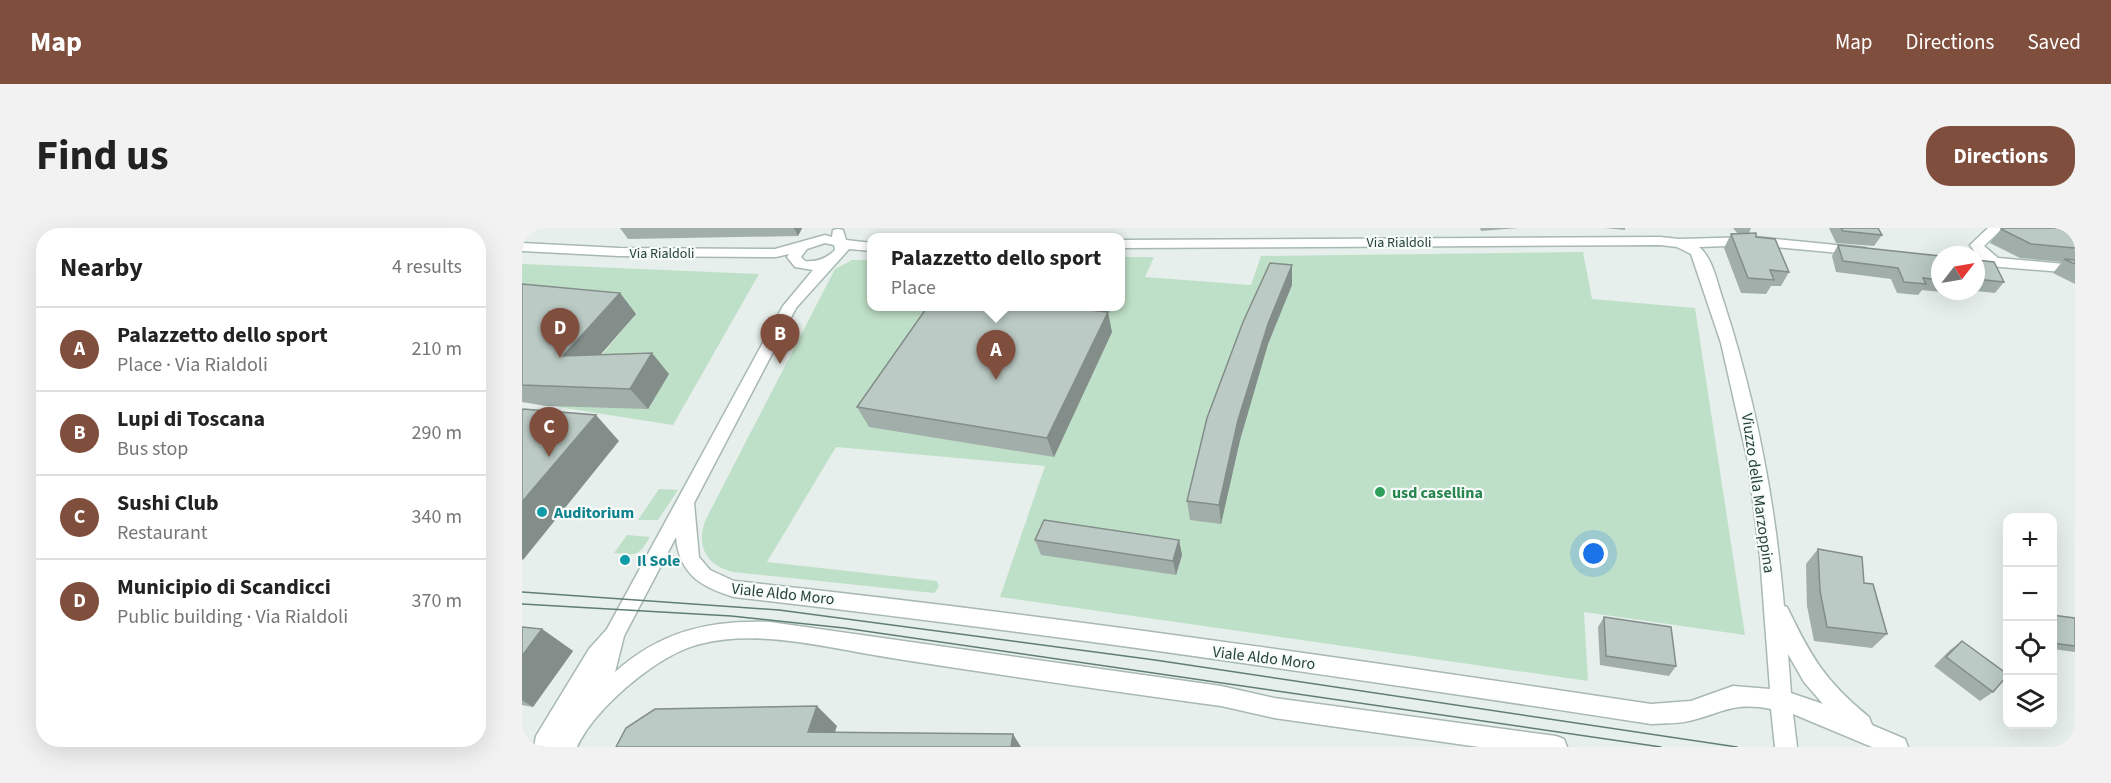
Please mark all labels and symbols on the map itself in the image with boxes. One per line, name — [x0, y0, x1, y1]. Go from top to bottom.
street label: Via Rialdoli — [1367, 233, 1431, 253]
street label: Via Rialdoli — [630, 244, 694, 264]
north arrow — [1931, 246, 1985, 300]
pin: D — [540, 308, 579, 358]
pin: B — [760, 314, 800, 364]
pin: A — [976, 330, 1016, 380]
pin: C — [530, 408, 568, 457]
street label: Viuzzo della Marzoppina — [1736, 412, 1780, 575]
place label: usd casellina — [1392, 482, 1483, 504]
marker: usd casellina — [1373, 485, 1387, 499]
place label: Auditorium — [553, 502, 634, 524]
marker: Auditorium — [535, 505, 549, 519]
your location — [1579, 539, 1608, 568]
place label: Il Sole — [637, 550, 680, 572]
marker: Il Sole — [618, 553, 632, 567]
street label: Viale Aldo Moro — [730, 578, 835, 610]
street label: Viale Aldo Moro — [1211, 641, 1317, 675]

